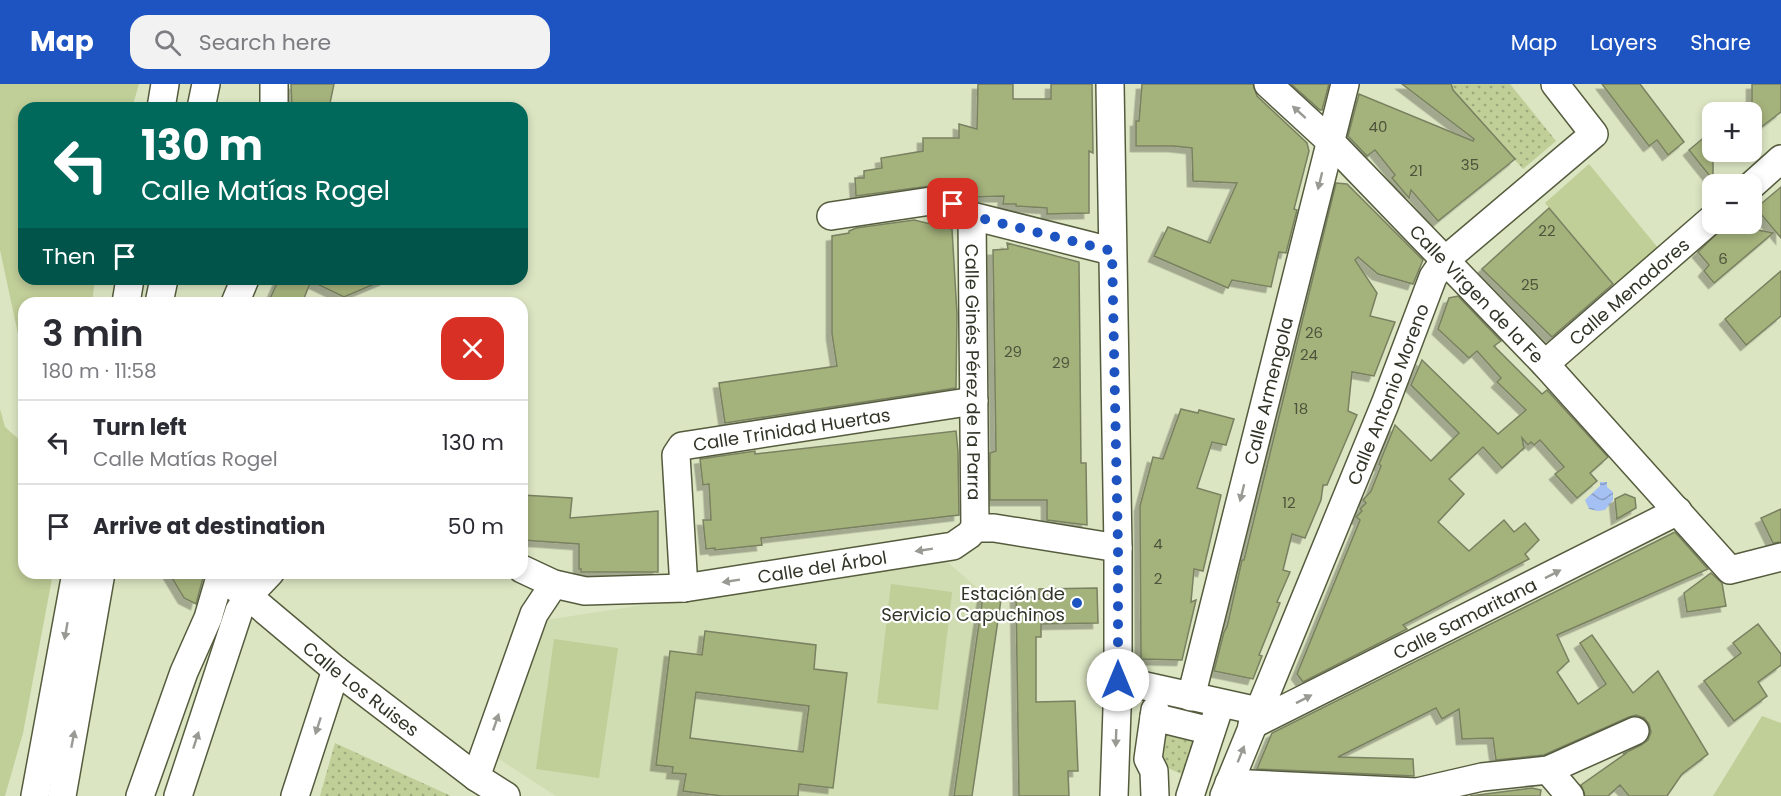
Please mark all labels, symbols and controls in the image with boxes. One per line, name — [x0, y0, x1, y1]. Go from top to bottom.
search box — [130, 15, 550, 69]
text: Map — [30, 22, 94, 61]
icon: search — [151, 26, 184, 59]
text: Search here — [199, 27, 331, 58]
text: Map — [1511, 28, 1557, 57]
text: Layers — [1590, 28, 1657, 57]
text: Share — [1690, 28, 1751, 57]
map controls — [1702, 102, 1762, 234]
button: + — [1702, 102, 1762, 162]
one-way arrow — [1291, 105, 1306, 119]
text: 130 m — [141, 116, 263, 175]
house number: 40 — [1369, 116, 1387, 137]
icon: left — [42, 126, 120, 204]
house number: 35 — [1461, 154, 1479, 175]
house number: 21 — [1409, 160, 1423, 181]
text: Calle Matías Rogel — [141, 172, 390, 209]
one-way arrow — [1314, 172, 1324, 190]
button: − — [1702, 174, 1762, 234]
pin — [927, 178, 978, 229]
icon: arrive — [936, 187, 969, 220]
street label: Calle Virgen de la Fe — [1404, 219, 1550, 368]
house number: 22 — [1538, 220, 1556, 241]
street label: Calle Menadores — [1563, 232, 1694, 351]
icon: arrive — [108, 240, 141, 273]
text: Then — [42, 241, 96, 272]
street label: Calle Ginés Pérez de la Parra — [960, 244, 987, 500]
house number: 6 — [1718, 248, 1728, 269]
house number: 25 — [1521, 274, 1539, 295]
street label: Calle Antonio Moreno — [1341, 300, 1434, 489]
text: 3 min — [42, 308, 144, 359]
street label: Calle Armengola — [1237, 314, 1299, 467]
button: close — [441, 317, 504, 380]
house number: 26 — [1305, 322, 1323, 343]
house number: 29 — [1004, 341, 1022, 362]
house number: 24 — [1300, 344, 1318, 365]
house number: 29 — [1052, 352, 1070, 373]
text: 180 m · 11:58 — [42, 357, 157, 385]
house number: 18 — [1294, 398, 1308, 419]
street label: Calle Trinidad Huertas — [691, 402, 892, 457]
text: Turn left — [93, 412, 187, 443]
icon: left — [42, 426, 75, 459]
text: 130 m — [442, 427, 504, 458]
text: Calle Matías Rogel — [93, 445, 278, 473]
one-way arrow — [1237, 484, 1246, 502]
house number: 12 — [1282, 492, 1296, 513]
icon: arrive — [42, 510, 75, 543]
text: Arrive at destination — [93, 511, 325, 542]
text: 50 m — [448, 511, 504, 542]
house number: 4 — [1153, 533, 1163, 554]
street label: Calle del Árbol — [756, 544, 889, 589]
one-way arrow — [914, 546, 933, 555]
house number: 2 — [1154, 568, 1162, 589]
one-way arrow — [1545, 569, 1562, 578]
street label: Calle Samaritana — [1388, 572, 1541, 665]
one-way arrow — [721, 577, 740, 586]
place label: Estación de Servicio Capuchinos — [881, 581, 1065, 627]
marker: Estación de Servicio Capuchinos — [1070, 596, 1084, 610]
one-way arrow — [61, 621, 70, 640]
street label: Calle Los Ruises — [298, 635, 425, 742]
position arrow — [1086, 648, 1150, 712]
one-way arrow — [1296, 694, 1313, 704]
one-way arrow — [491, 713, 501, 731]
one-way arrow — [313, 717, 322, 735]
one-way arrow — [1111, 728, 1120, 747]
one-way arrow — [69, 729, 78, 748]
one-way arrow — [192, 731, 201, 749]
one-way arrow — [1236, 744, 1246, 762]

